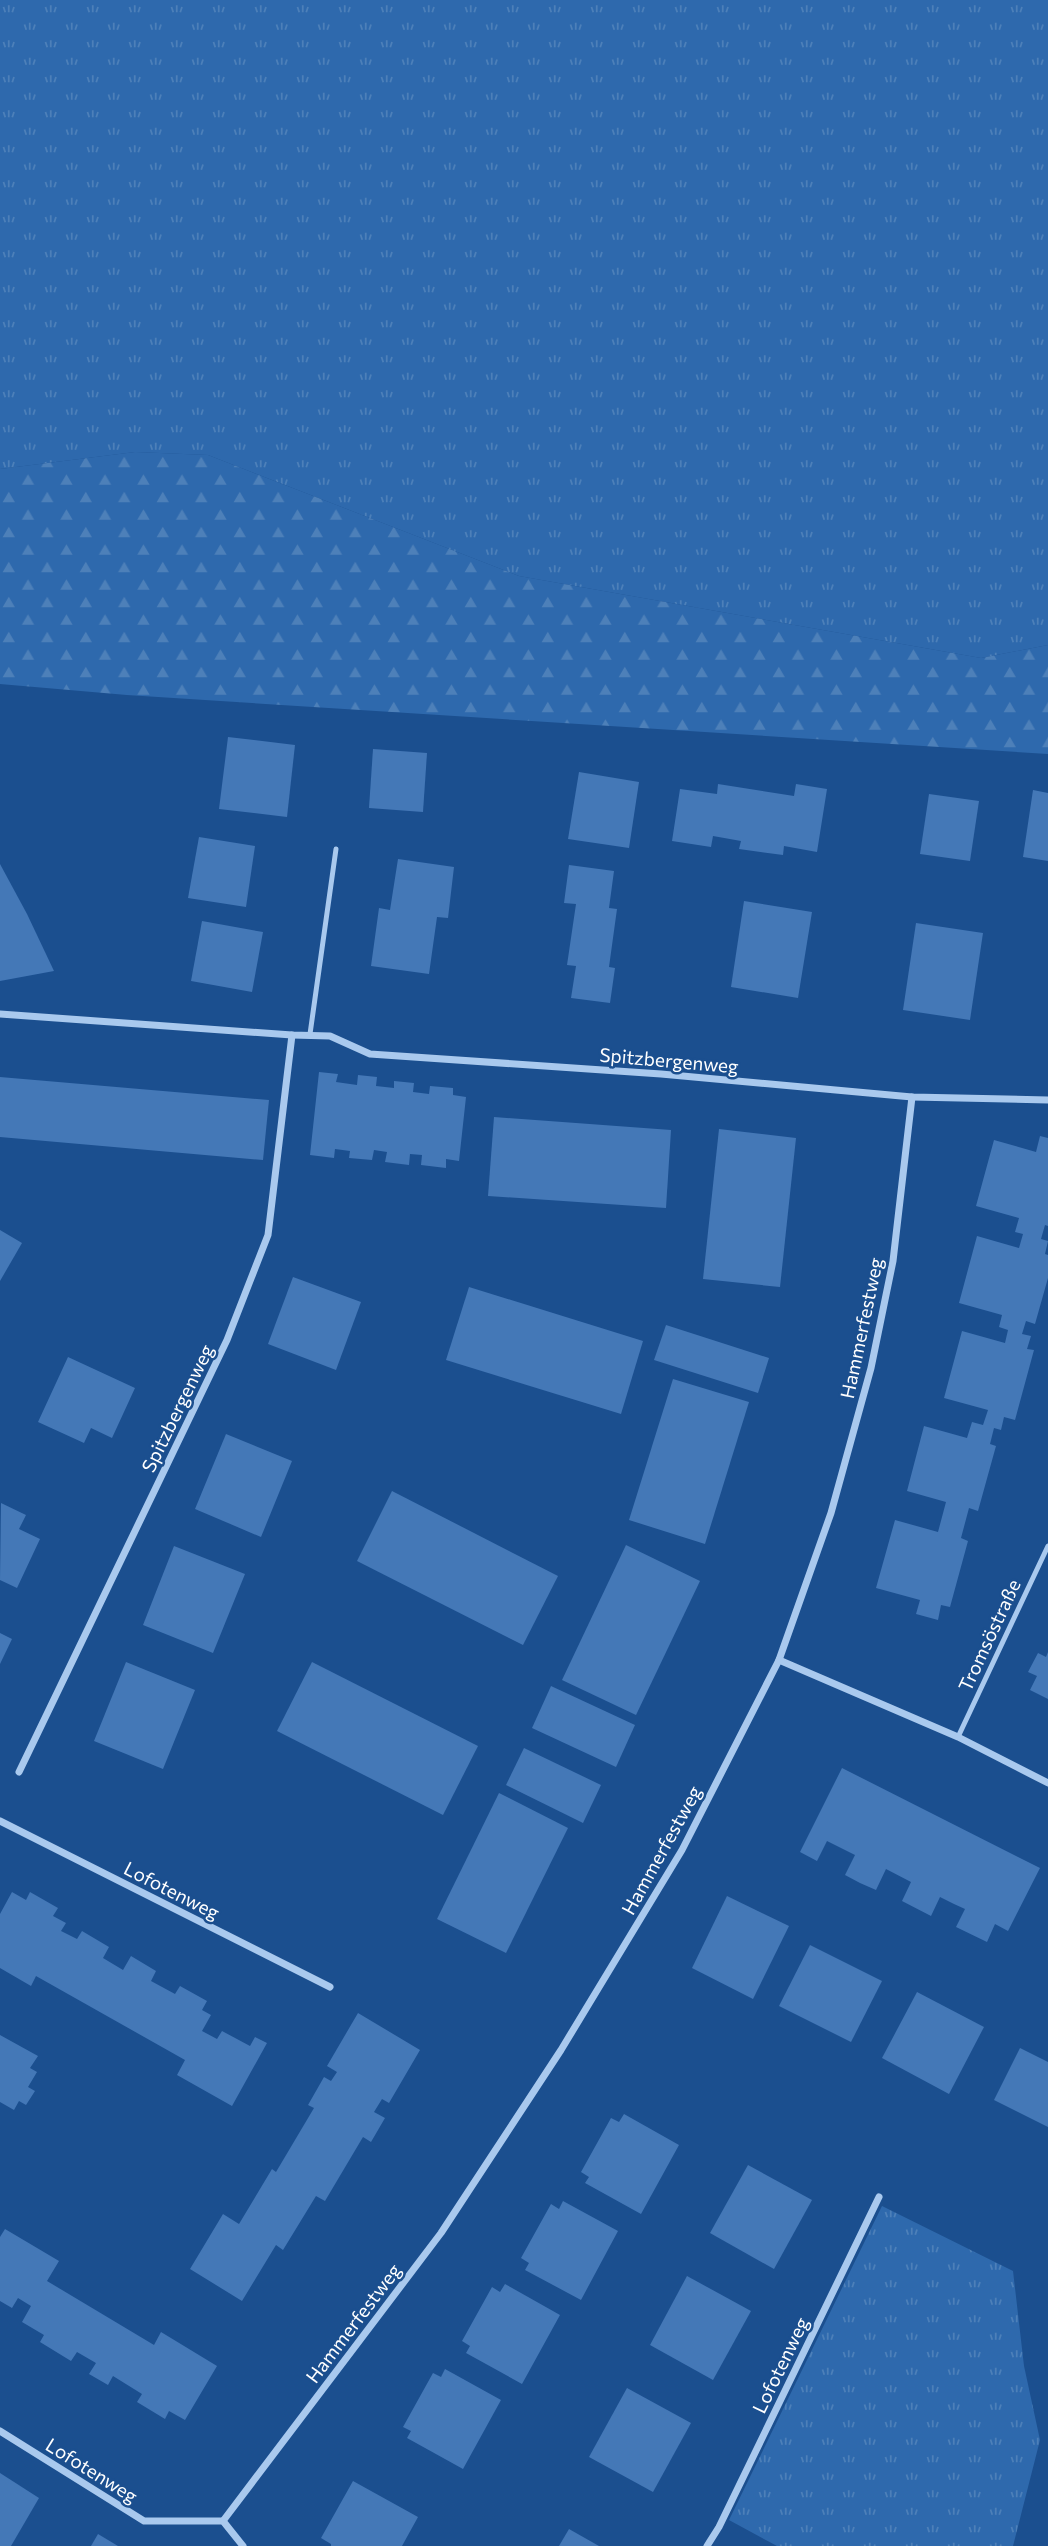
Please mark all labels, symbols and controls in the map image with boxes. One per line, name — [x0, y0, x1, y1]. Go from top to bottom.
street label: Spitzbergenweg — [599, 1042, 739, 1078]
street label: Hammerfestweg — [835, 1255, 887, 1401]
street label: Spitzbergenweg — [136, 1340, 218, 1476]
street label: Tromsöstraße — [953, 1575, 1025, 1695]
street label: Hammerfestweg — [616, 1782, 706, 1918]
street label: Lofotenweg — [120, 1856, 224, 1924]
street label: Hammerfestweg — [301, 2259, 405, 2387]
street label: Lofotenweg — [747, 2313, 813, 2417]
street label: Lofotenweg — [42, 2433, 142, 2507]

